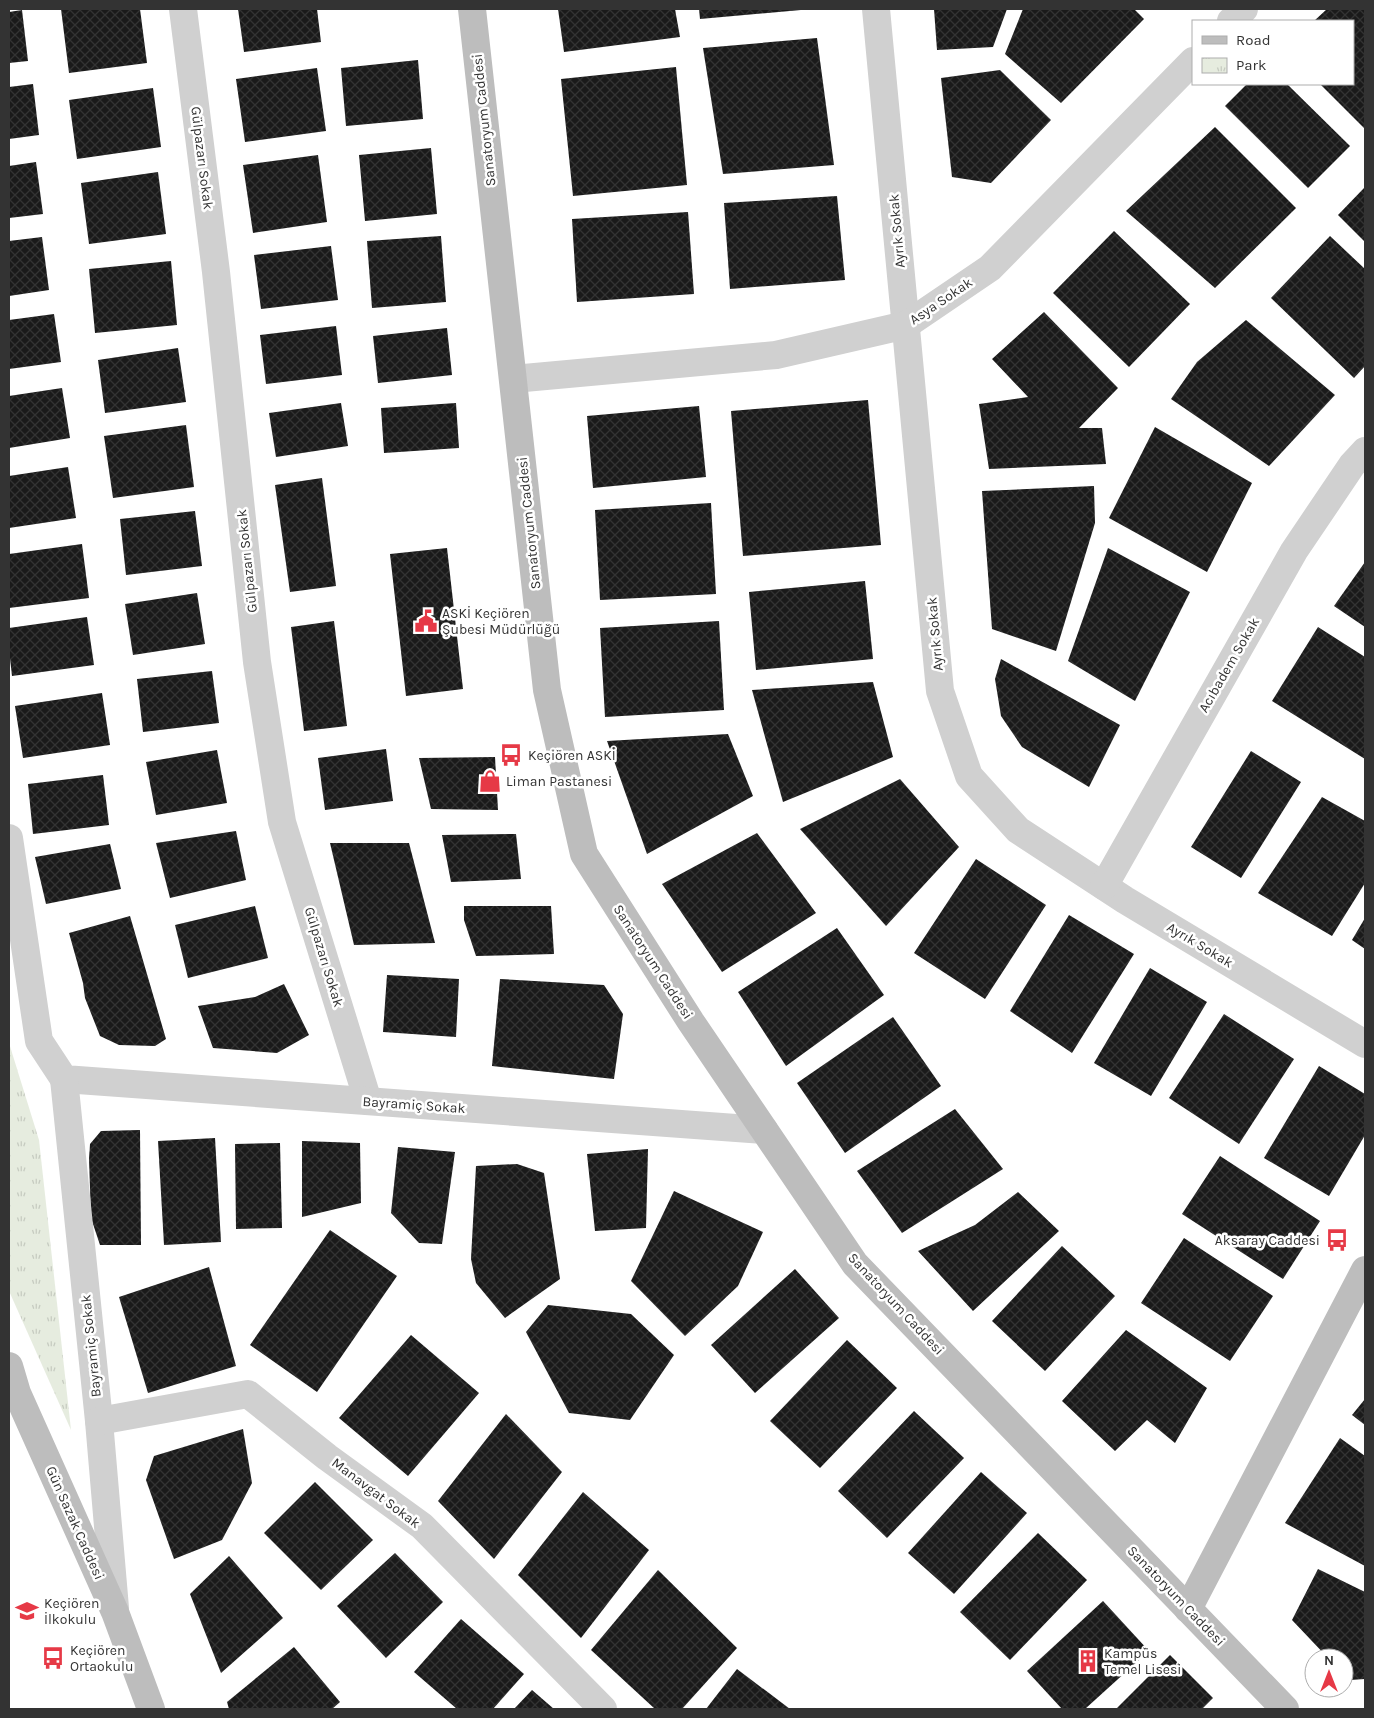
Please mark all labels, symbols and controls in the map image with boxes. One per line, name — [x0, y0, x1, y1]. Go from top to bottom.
legend — [1192, 20, 1354, 85]
text: Road — [1236, 31, 1271, 49]
street label: Sanatoryum Caddesi — [469, 53, 499, 187]
text: Park — [1236, 56, 1266, 74]
street label: Gülpazarı Sokak — [187, 105, 217, 211]
street label: Ayrık Sokak — [885, 193, 909, 269]
street label: Asya Sokak — [906, 274, 976, 328]
street label: Sanatoryum Caddesi — [514, 456, 544, 590]
street label: Gülpazarı Sokak — [233, 508, 261, 614]
street label: Ayrık Sokak — [923, 596, 947, 672]
place label: ASKİ Keçiören Şubesi Müdürlüğü — [442, 605, 560, 638]
public building icon: ASKİ Keçiören Şubesi Müdürlüğü — [413, 608, 439, 634]
street label: Acıbadem Sokak — [1195, 614, 1263, 716]
bus stop icon: Keçiören ASKİ — [498, 742, 524, 768]
place label: Keçiören ASKİ — [528, 747, 616, 764]
shop icon: Liman Pastanesi — [477, 768, 503, 794]
place label: Liman Pastanesi — [506, 773, 612, 790]
street label: Sanatoryum Caddesi — [610, 901, 696, 1023]
street label: Gülpazarı Sokak — [301, 905, 347, 1009]
street label: Ayrık Sokak — [1164, 919, 1236, 971]
street label: Bayramiç Sokak — [362, 1093, 466, 1117]
bus stop icon: Aksaray Caddesi — [1324, 1227, 1350, 1253]
place label: Aksaray Caddesi — [1215, 1232, 1320, 1249]
street label: Sanatoryum Caddesi — [844, 1249, 948, 1359]
street label: Bayramiç Sokak — [77, 1294, 105, 1398]
street label: Manavgat Sokak — [328, 1454, 424, 1532]
street label: Gün Sazak Caddesi — [42, 1464, 108, 1582]
street label: Sanatoryum Caddesi — [1124, 1542, 1228, 1650]
place label: Keçiören İlkokulu — [44, 1595, 99, 1628]
school or university icon: Keçiören İlkokulu — [14, 1598, 40, 1624]
place label: Keçiören Ortaokulu — [70, 1642, 133, 1675]
bus stop icon: Keçiören Ortaokulu — [40, 1645, 66, 1671]
place label: Kampüs Temel Lisesi — [1104, 1645, 1181, 1678]
building icon: Kampüs Temel Lisesi — [1075, 1648, 1101, 1674]
north arrow — [1304, 1648, 1354, 1698]
text: N — [1324, 1652, 1334, 1669]

